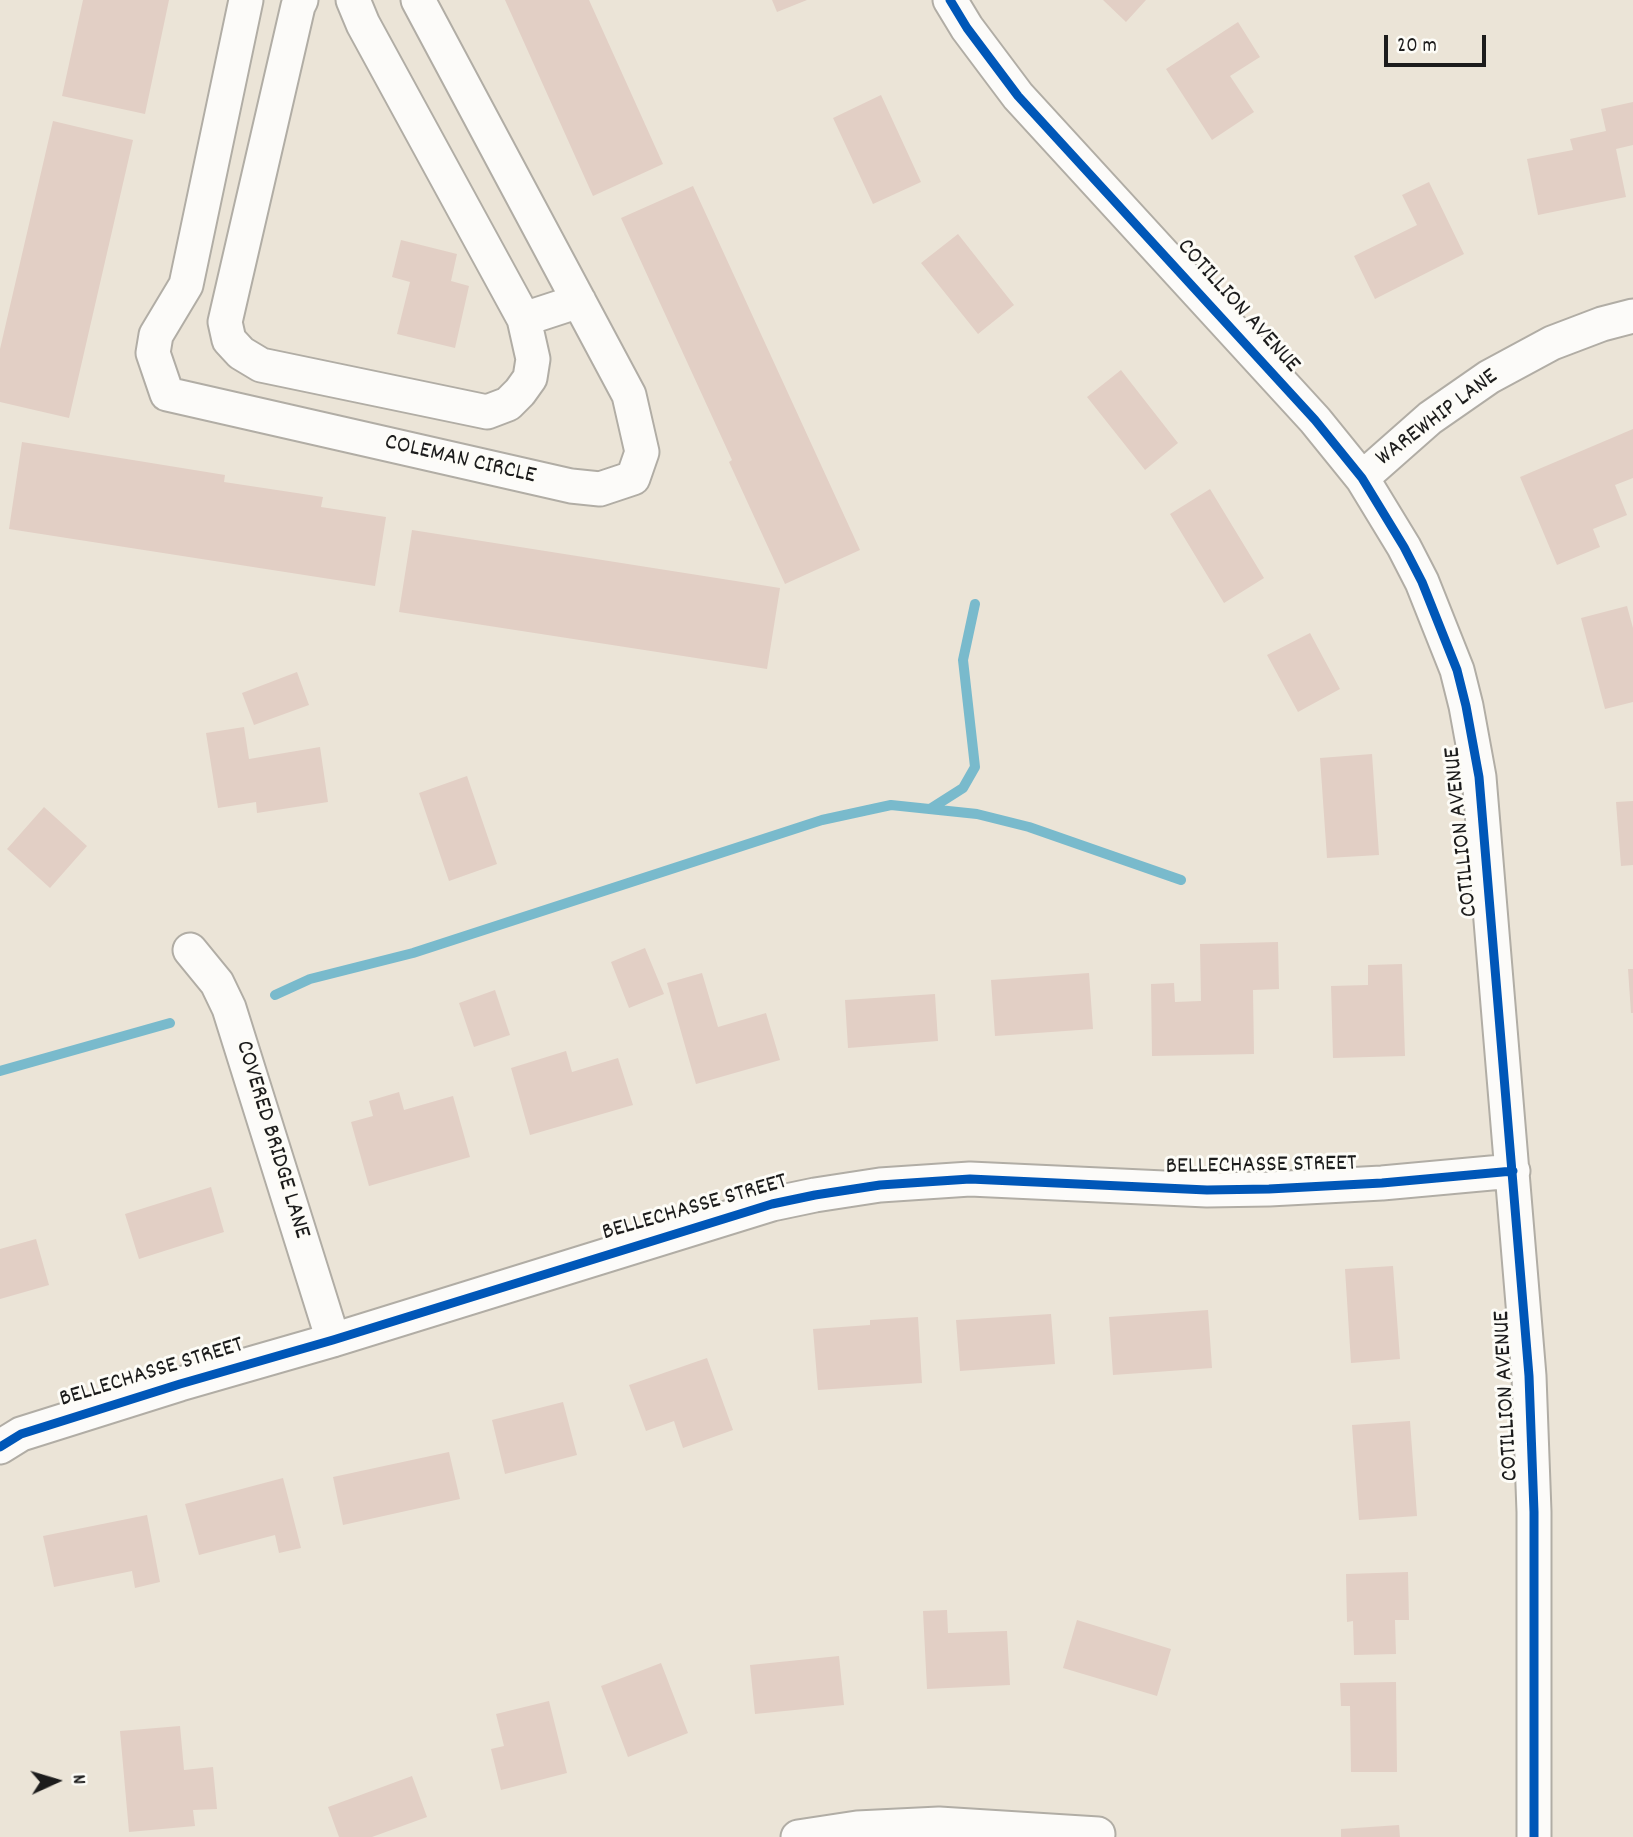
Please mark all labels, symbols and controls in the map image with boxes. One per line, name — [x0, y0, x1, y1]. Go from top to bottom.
scale bar — [1388, 21, 1490, 65]
text: 20 m — [1397, 32, 1437, 62]
street label: COTILLION AVENUE — [1169, 234, 1305, 380]
street label: WAREWHIP LANE — [1371, 364, 1505, 474]
street label: COLEMAN CIRCLE — [382, 430, 538, 492]
street label: COTILLION AVENUE — [1440, 746, 1486, 918]
street label: COVERED BRIDGE LANE — [227, 1037, 315, 1243]
street label: BELLECHASSE STREET — [1165, 1151, 1357, 1183]
street label: BELLECHASSE STREET — [599, 1169, 791, 1249]
street label: COTILLION AVENUE — [1489, 1310, 1527, 1482]
street label: BELLECHASSE STREET — [57, 1332, 247, 1416]
north arrow — [21, 1746, 91, 1816]
text: N — [64, 1774, 91, 1785]

